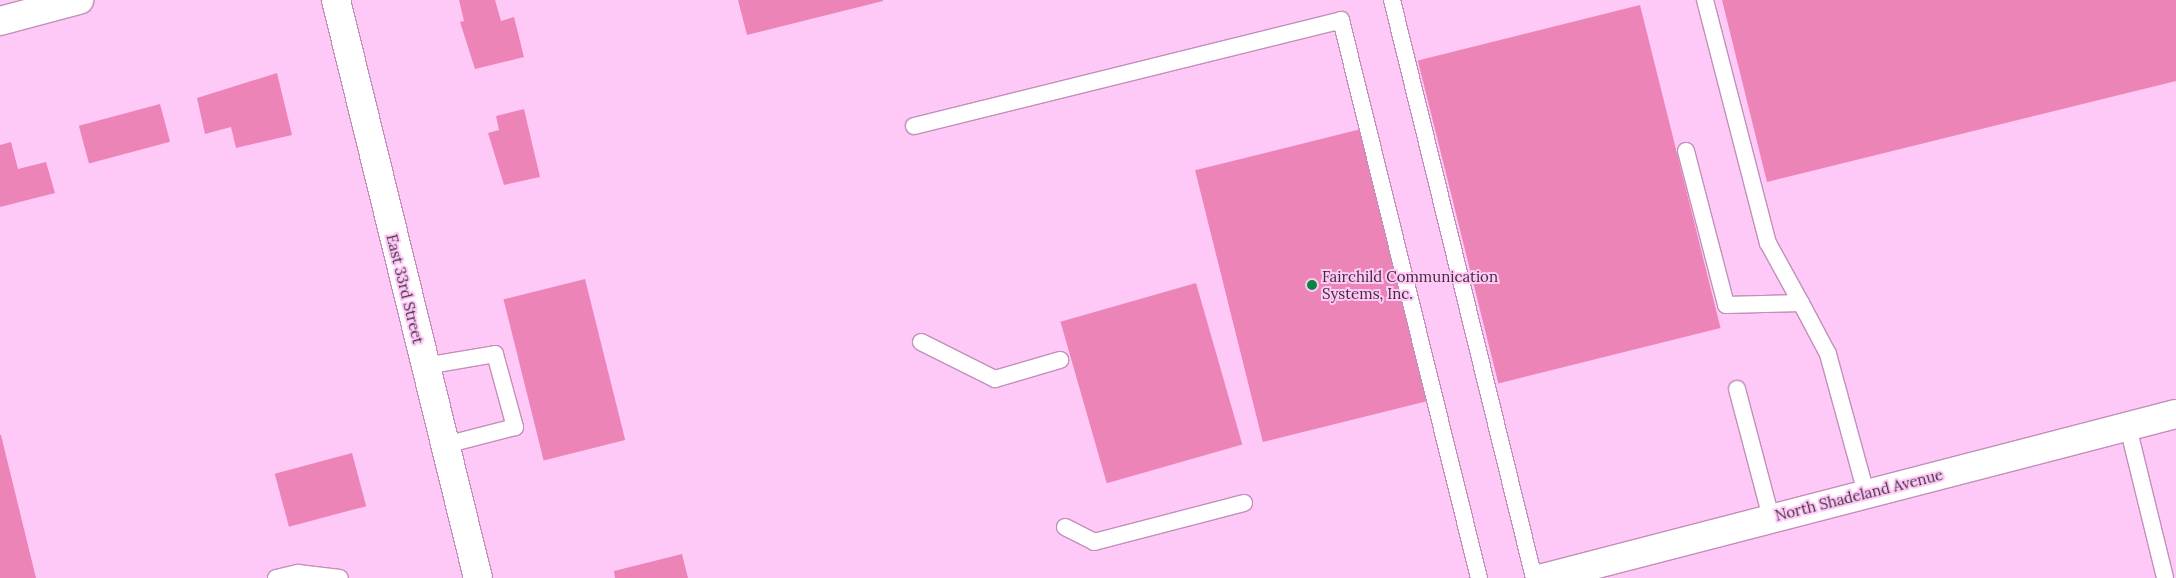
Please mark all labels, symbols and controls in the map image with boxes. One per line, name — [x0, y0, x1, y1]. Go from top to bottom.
street label: East 33rd Street — [383, 232, 427, 346]
place label: Fairchild Communication Systems, Inc. — [1322, 267, 1498, 302]
marker: Fairchild Communication Systems, Inc. — [1306, 279, 1318, 291]
street label: North Shadeland Avenue — [1773, 465, 1945, 525]

